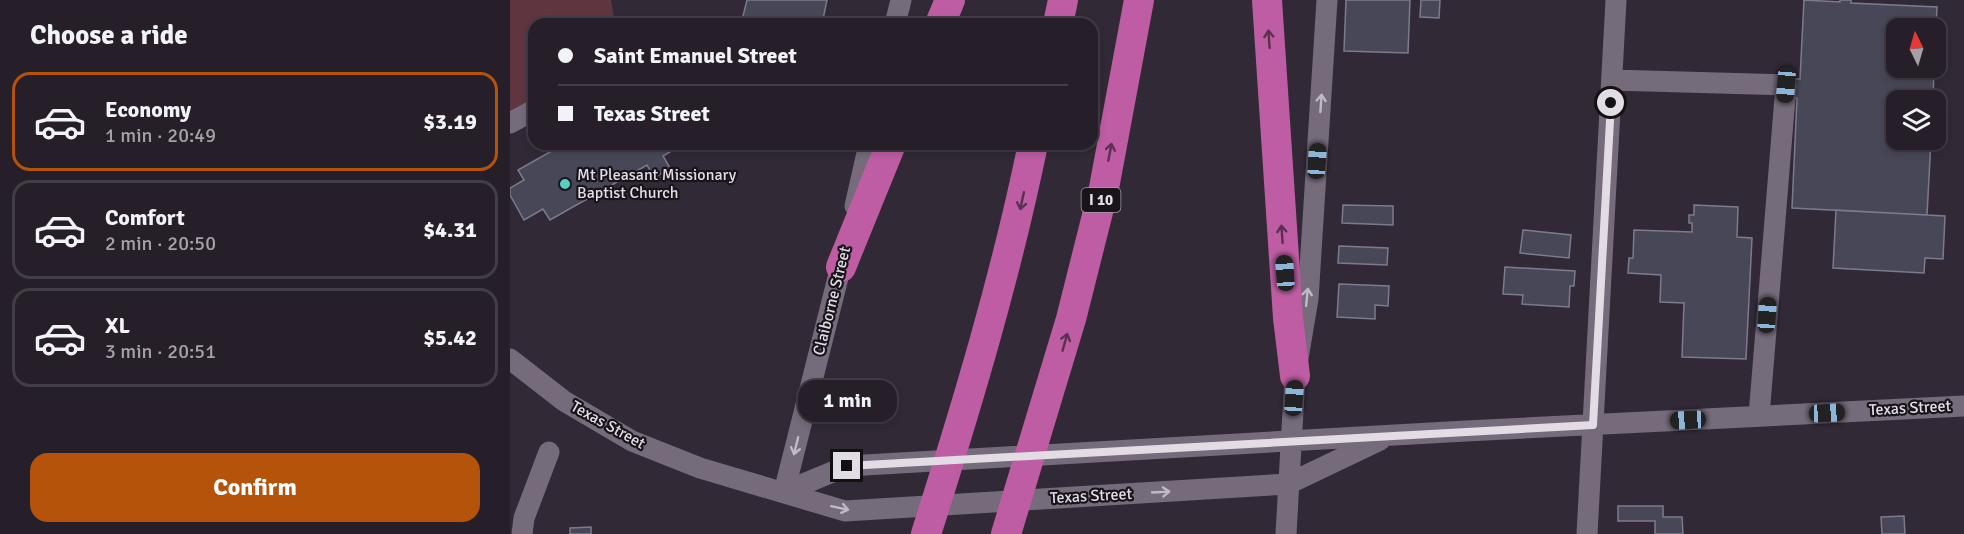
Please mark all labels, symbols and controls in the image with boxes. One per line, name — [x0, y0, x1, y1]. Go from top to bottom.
north arrow — [1886, 18, 1946, 78]
map controls — [1886, 18, 1946, 150]
text: Choose a ride — [30, 19, 188, 52]
one-way arrow — [1264, 30, 1275, 50]
text: Saint Emanuel Street — [594, 42, 797, 69]
car — [1775, 66, 1797, 104]
route start — [1597, 89, 1624, 116]
button: layers — [1886, 90, 1946, 150]
one-way arrow — [1315, 93, 1326, 113]
icon: car — [33, 95, 87, 149]
text: Economy — [105, 96, 191, 123]
text: Texas Street — [594, 100, 710, 127]
text: $3.19 — [423, 108, 477, 135]
text: 1 min · 20:49 — [105, 123, 216, 148]
car — [1307, 142, 1327, 180]
one-way arrow — [1105, 143, 1116, 162]
place label: Mt Pleasant Missionary Baptist Church — [577, 165, 737, 203]
marker: Mt Pleasant Missionary Baptist Church — [558, 177, 572, 191]
road number: I 10 — [1082, 188, 1120, 212]
one-way arrow — [1015, 192, 1027, 211]
icon: car — [33, 203, 87, 257]
text: Comfort — [105, 204, 185, 231]
text: $4.31 — [423, 216, 477, 243]
one-way arrow — [1276, 225, 1287, 244]
text: 2 min · 20:50 — [105, 231, 216, 256]
street label: Claiborne Street — [809, 244, 855, 357]
car — [1275, 254, 1295, 292]
one-way arrow — [1302, 288, 1313, 308]
car — [1757, 296, 1777, 334]
icon: car — [33, 311, 87, 365]
text: XL — [105, 312, 130, 339]
text: $5.42 — [423, 324, 477, 351]
one-way arrow — [1060, 332, 1071, 351]
text: 3 min · 20:51 — [105, 339, 216, 364]
callout: 1 min — [798, 379, 896, 421]
car — [1284, 379, 1304, 417]
text: 1 min — [823, 388, 872, 413]
street label: Texas Street — [567, 396, 649, 454]
street label: Texas Street — [1868, 396, 1952, 420]
car — [1809, 403, 1845, 423]
car — [1670, 410, 1706, 430]
one-way arrow — [790, 436, 801, 455]
route end — [833, 452, 860, 479]
button: Confirm — [30, 453, 480, 522]
street label: Texas Street — [1049, 484, 1133, 508]
one-way arrow — [1150, 486, 1170, 497]
one-way arrow — [830, 503, 850, 514]

